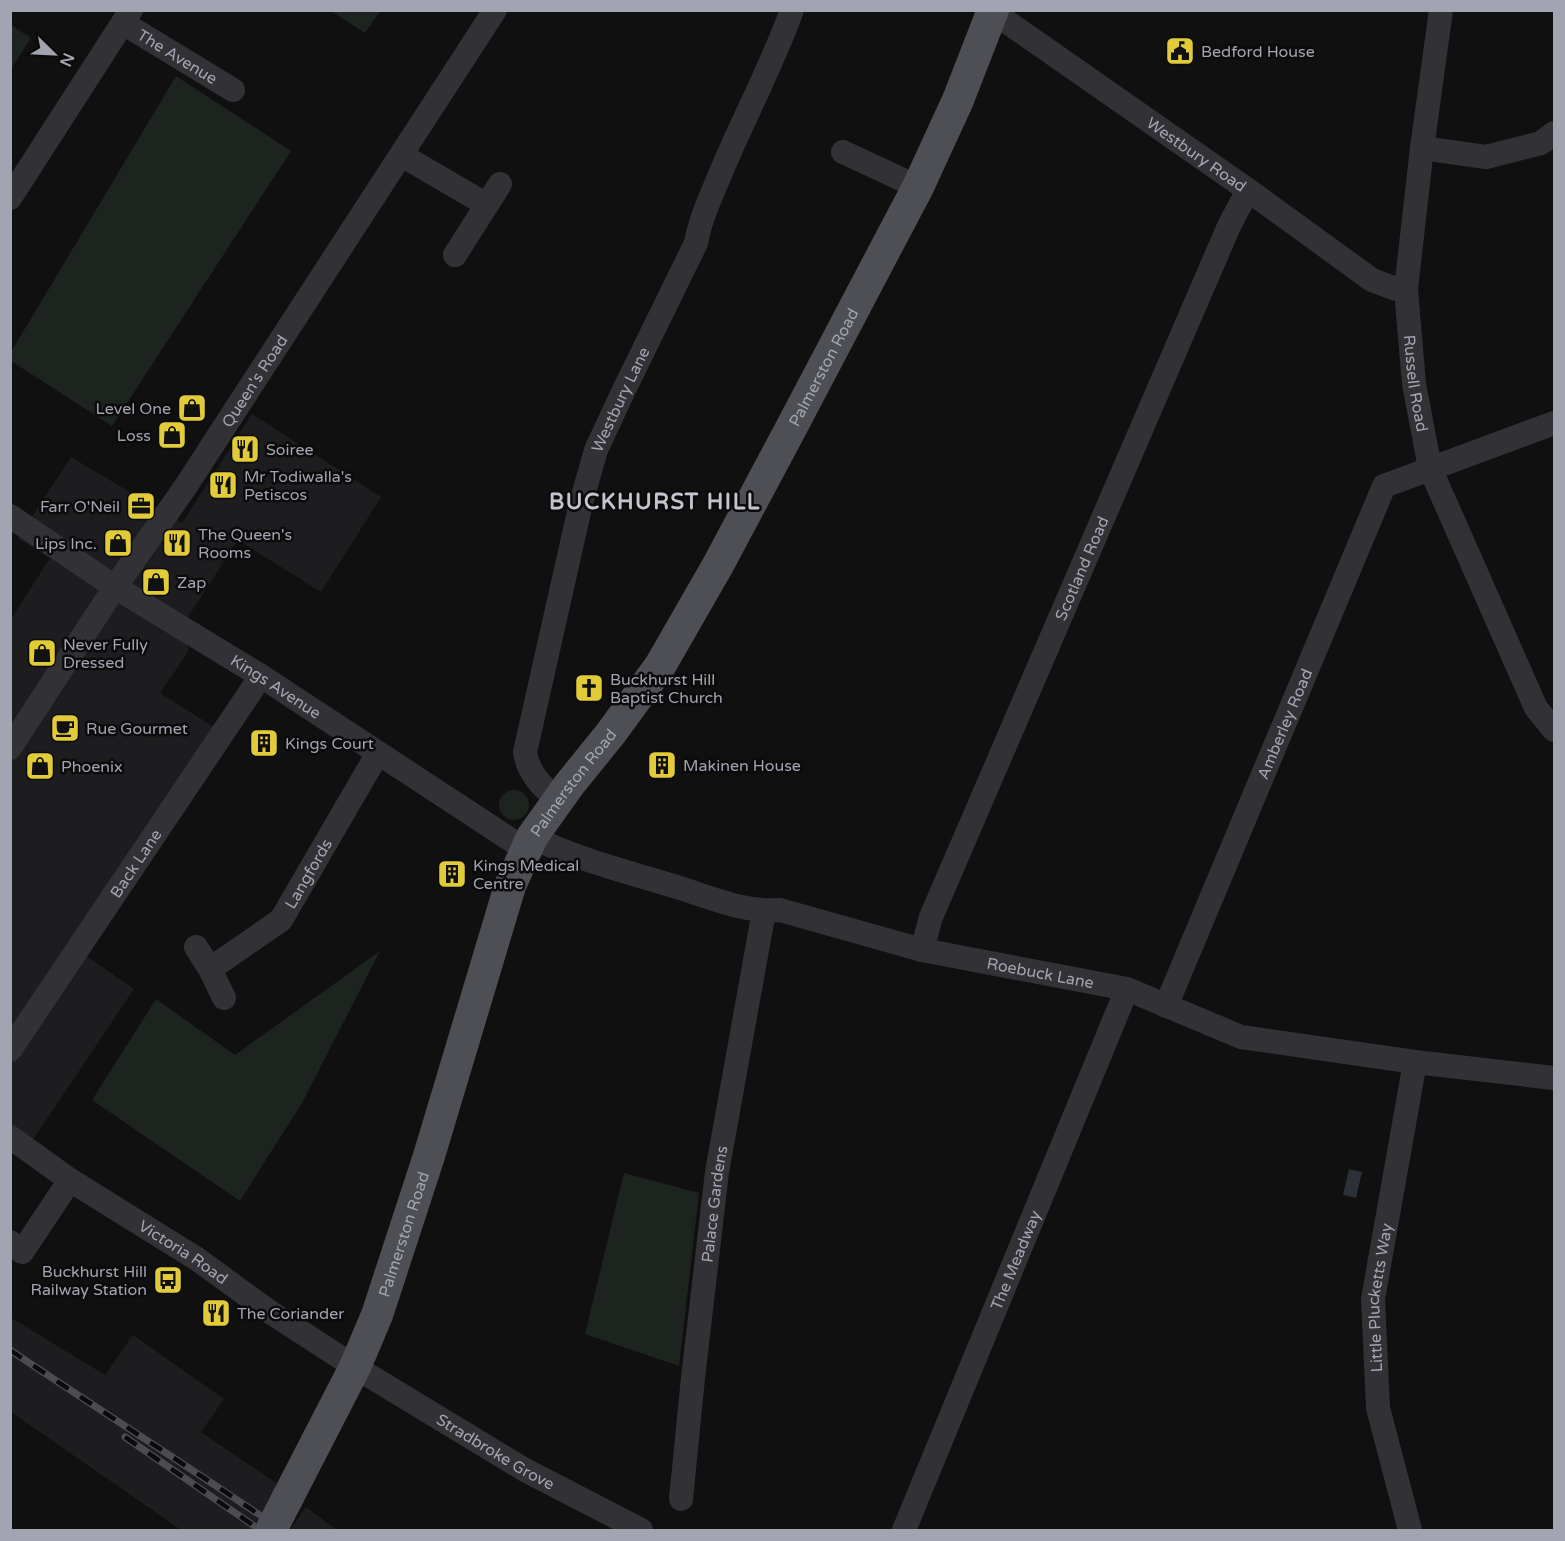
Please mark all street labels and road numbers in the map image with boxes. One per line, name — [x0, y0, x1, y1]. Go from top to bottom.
street label: The Avenue — [134, 25, 221, 89]
street label: Westbury Road — [1142, 113, 1250, 197]
street label: Palmerston Road — [785, 305, 863, 430]
street label: Queen's Road — [218, 331, 292, 431]
street label: Russell Road — [1399, 334, 1432, 434]
street label: Westbury Lane — [587, 344, 654, 456]
street label: Scotland Road — [1051, 514, 1114, 624]
street label: Kings Avenue — [227, 651, 325, 724]
street label: Amberley Road — [1253, 666, 1317, 782]
street label: Palmerston Road — [526, 725, 621, 841]
street label: Back Lane — [106, 826, 166, 902]
street label: Langfords — [281, 836, 337, 912]
street label: Roebuck Lane — [985, 954, 1095, 993]
street label: Palace Gardens — [698, 1144, 733, 1263]
street label: Palmerston Road — [375, 1169, 434, 1300]
street label: The Meadway — [987, 1207, 1046, 1313]
street label: Victoria Road — [134, 1216, 231, 1289]
street label: Little Plucketts Way — [1364, 1221, 1397, 1373]
street label: Stradbroke Grove — [433, 1410, 558, 1495]

